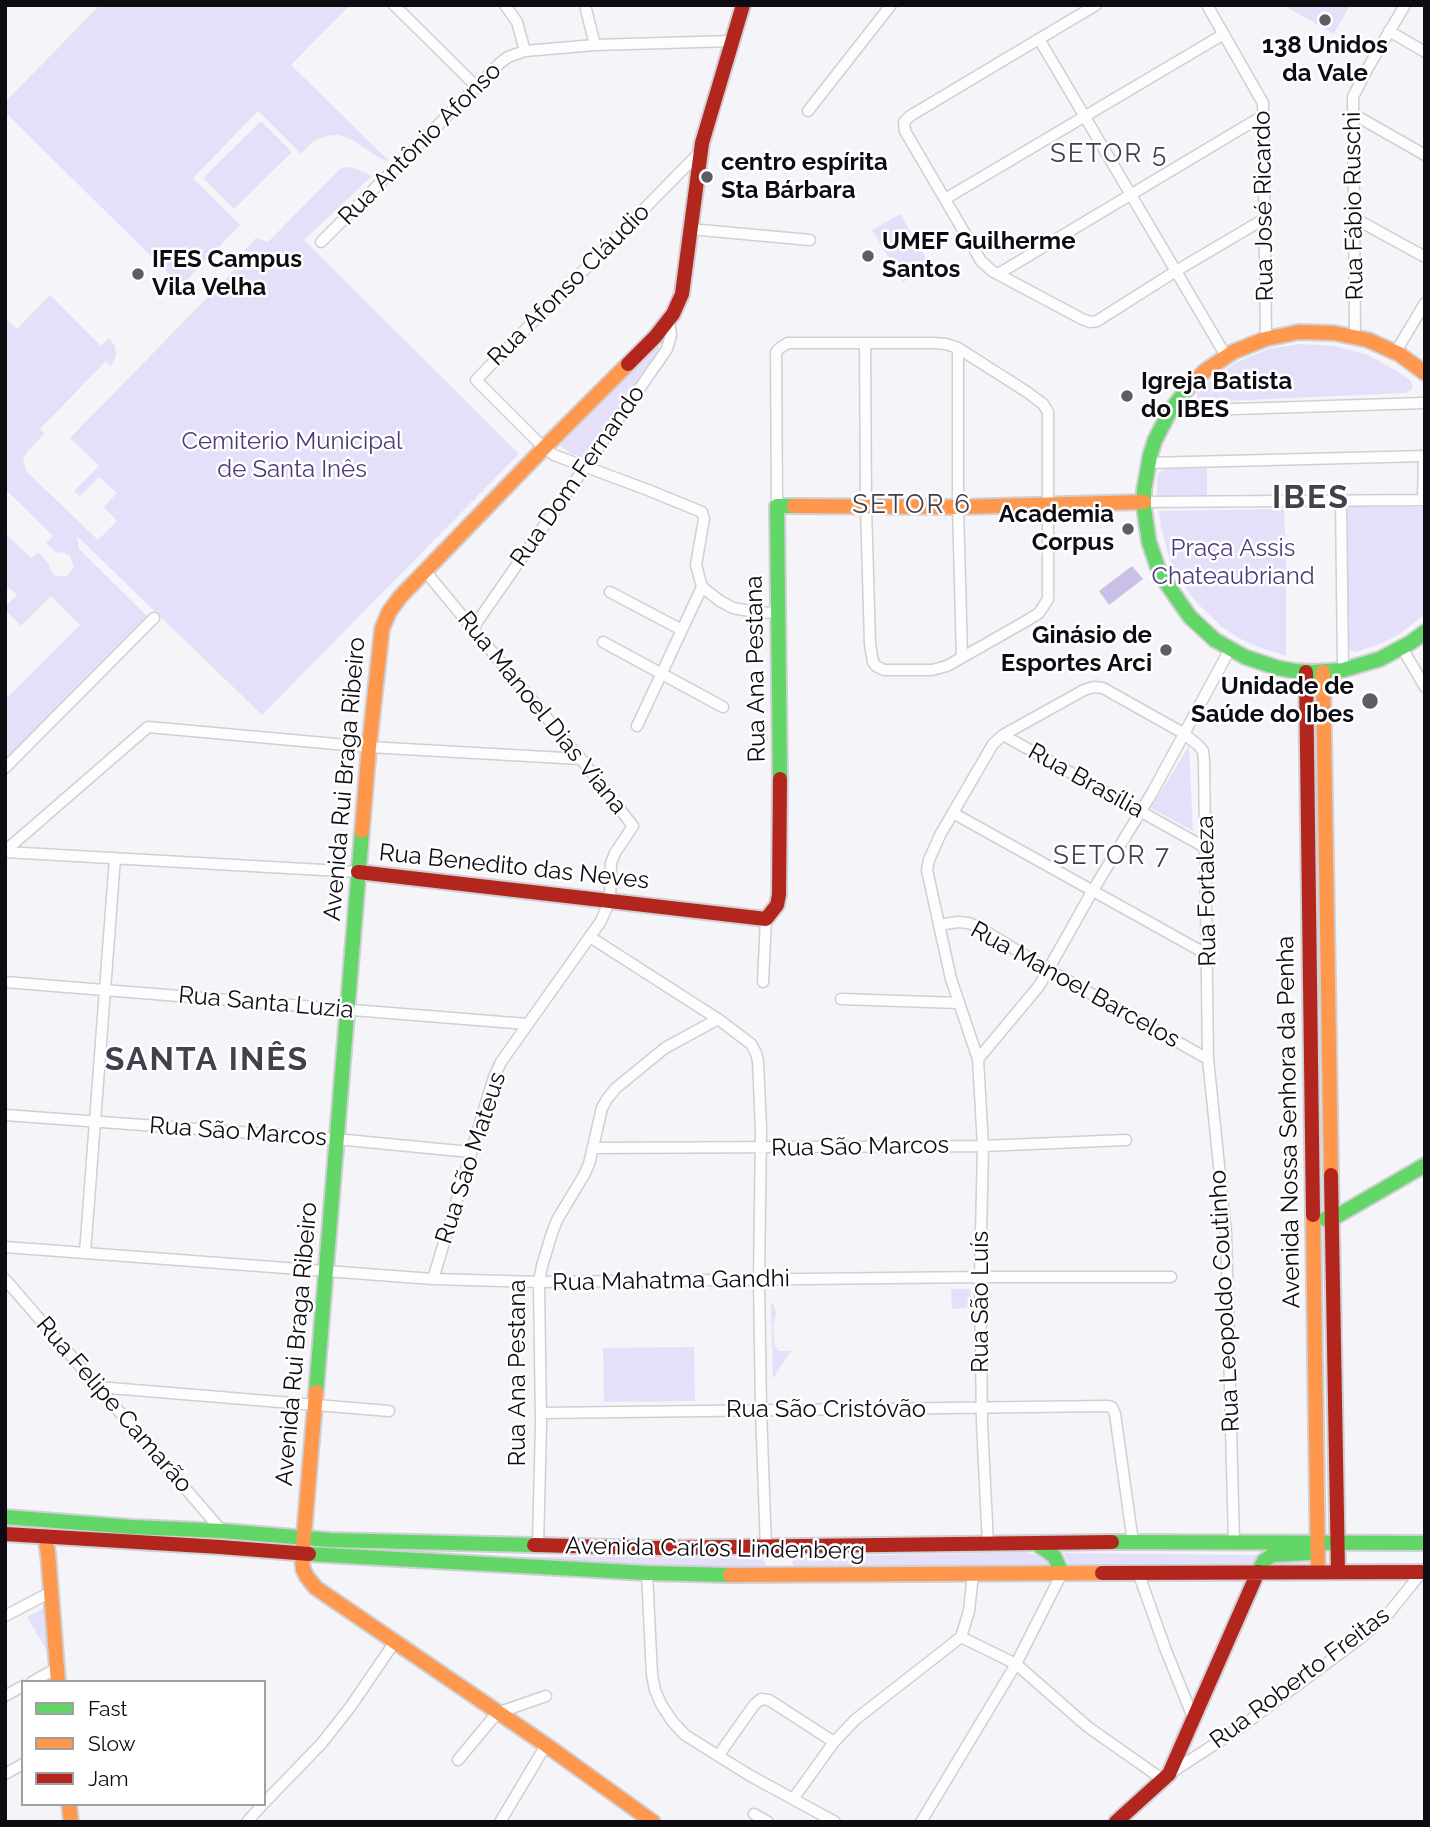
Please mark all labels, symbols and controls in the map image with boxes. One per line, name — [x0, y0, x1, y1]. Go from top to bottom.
marker: 138 Unidos da Vale — [1317, 12, 1333, 28]
place label: 138 Unidos da Vale — [1262, 32, 1388, 88]
street label: Rua Antônio Afonso — [333, 57, 507, 231]
street label: Rua José Ricardo — [1248, 110, 1280, 302]
street label: Rua Fábio Ruschi — [1338, 111, 1370, 301]
district label: SETOR 5 — [1051, 138, 1167, 170]
place label: centro espírita Sta Bárbara — [721, 149, 888, 205]
marker: centro espírita Sta Bárbara — [699, 169, 715, 185]
street label: Rua Afonso Cláudio — [482, 198, 656, 372]
place label: UMEF Guilherme Santos — [882, 228, 1076, 284]
place label: IFES Campus Vila Velha — [152, 246, 302, 302]
marker: UMEF Guilherme Santos — [860, 248, 876, 264]
marker: IFES Campus Vila Velha — [130, 266, 146, 282]
place label: Igreja Batista do IBES — [1141, 368, 1292, 424]
street label: Rua Dom Fernando — [505, 380, 651, 572]
marker: Igreja Batista do IBES — [1119, 388, 1135, 404]
park label: Cemiterio Municipal de Santa Inês — [181, 428, 403, 484]
district label: IBES — [1273, 479, 1349, 517]
district label: SETOR 6 — [853, 489, 971, 521]
place label: Academia Corpus — [999, 501, 1114, 557]
marker: Academia Corpus — [1120, 521, 1136, 537]
park label: Praça Assis Chateaubriand — [1151, 535, 1315, 591]
street label: Rua Ana Pestana — [740, 575, 772, 763]
street label: Rua Manoel Dias Viana — [451, 606, 633, 820]
place label: Ginásio de Esportes Arci — [1001, 622, 1152, 678]
street label: Avenida Rui Braga Ribeiro — [318, 636, 372, 922]
marker: Ginásio de Esportes Arci — [1158, 642, 1174, 658]
place label: Unidade de Saúde do Ibes — [1191, 673, 1354, 729]
marker: Unidade de Saúde do Ibes — [1360, 691, 1380, 711]
street label: Rua Brasília — [1023, 737, 1149, 825]
street label: Rua Fortaleza — [1191, 815, 1223, 967]
street label: Rua Benedito das Neves — [378, 838, 650, 896]
district label: SETOR 7 — [1054, 840, 1170, 872]
street label: Rua Manoel Barcelos — [965, 916, 1185, 1054]
street label: Avenida Nossa Senhora da Penha — [1271, 935, 1307, 1309]
street label: Rua Santa Luzia — [177, 981, 355, 1025]
district label: SANTA INÊS — [106, 1041, 308, 1079]
street label: Rua São Mateus — [430, 1069, 512, 1247]
street label: Rua São Marcos — [148, 1111, 328, 1153]
street label: Rua São Marcos — [771, 1131, 949, 1163]
street label: Rua Leopoldo Coutinho — [1204, 1169, 1246, 1433]
street label: Avenida Rui Braga Ribeiro — [270, 1201, 324, 1487]
street label: Rua São Luís — [967, 1231, 995, 1373]
street label: Rua Mahatma Gandhi — [552, 1265, 790, 1297]
street label: Rua Ana Pestana — [504, 1280, 532, 1466]
street label: Rua Felipe Camarão — [30, 1311, 198, 1499]
street label: Rua São Cristóvão — [726, 1396, 926, 1424]
street label: Avenida Carlos Lindenberg — [565, 1532, 865, 1566]
street label: Rua Roberto Freitas — [1205, 1601, 1395, 1755]
legend — [21, 1680, 266, 1806]
text: Fast — [88, 1696, 128, 1721]
text: Slow — [88, 1731, 136, 1756]
text: Jam — [88, 1766, 129, 1791]

